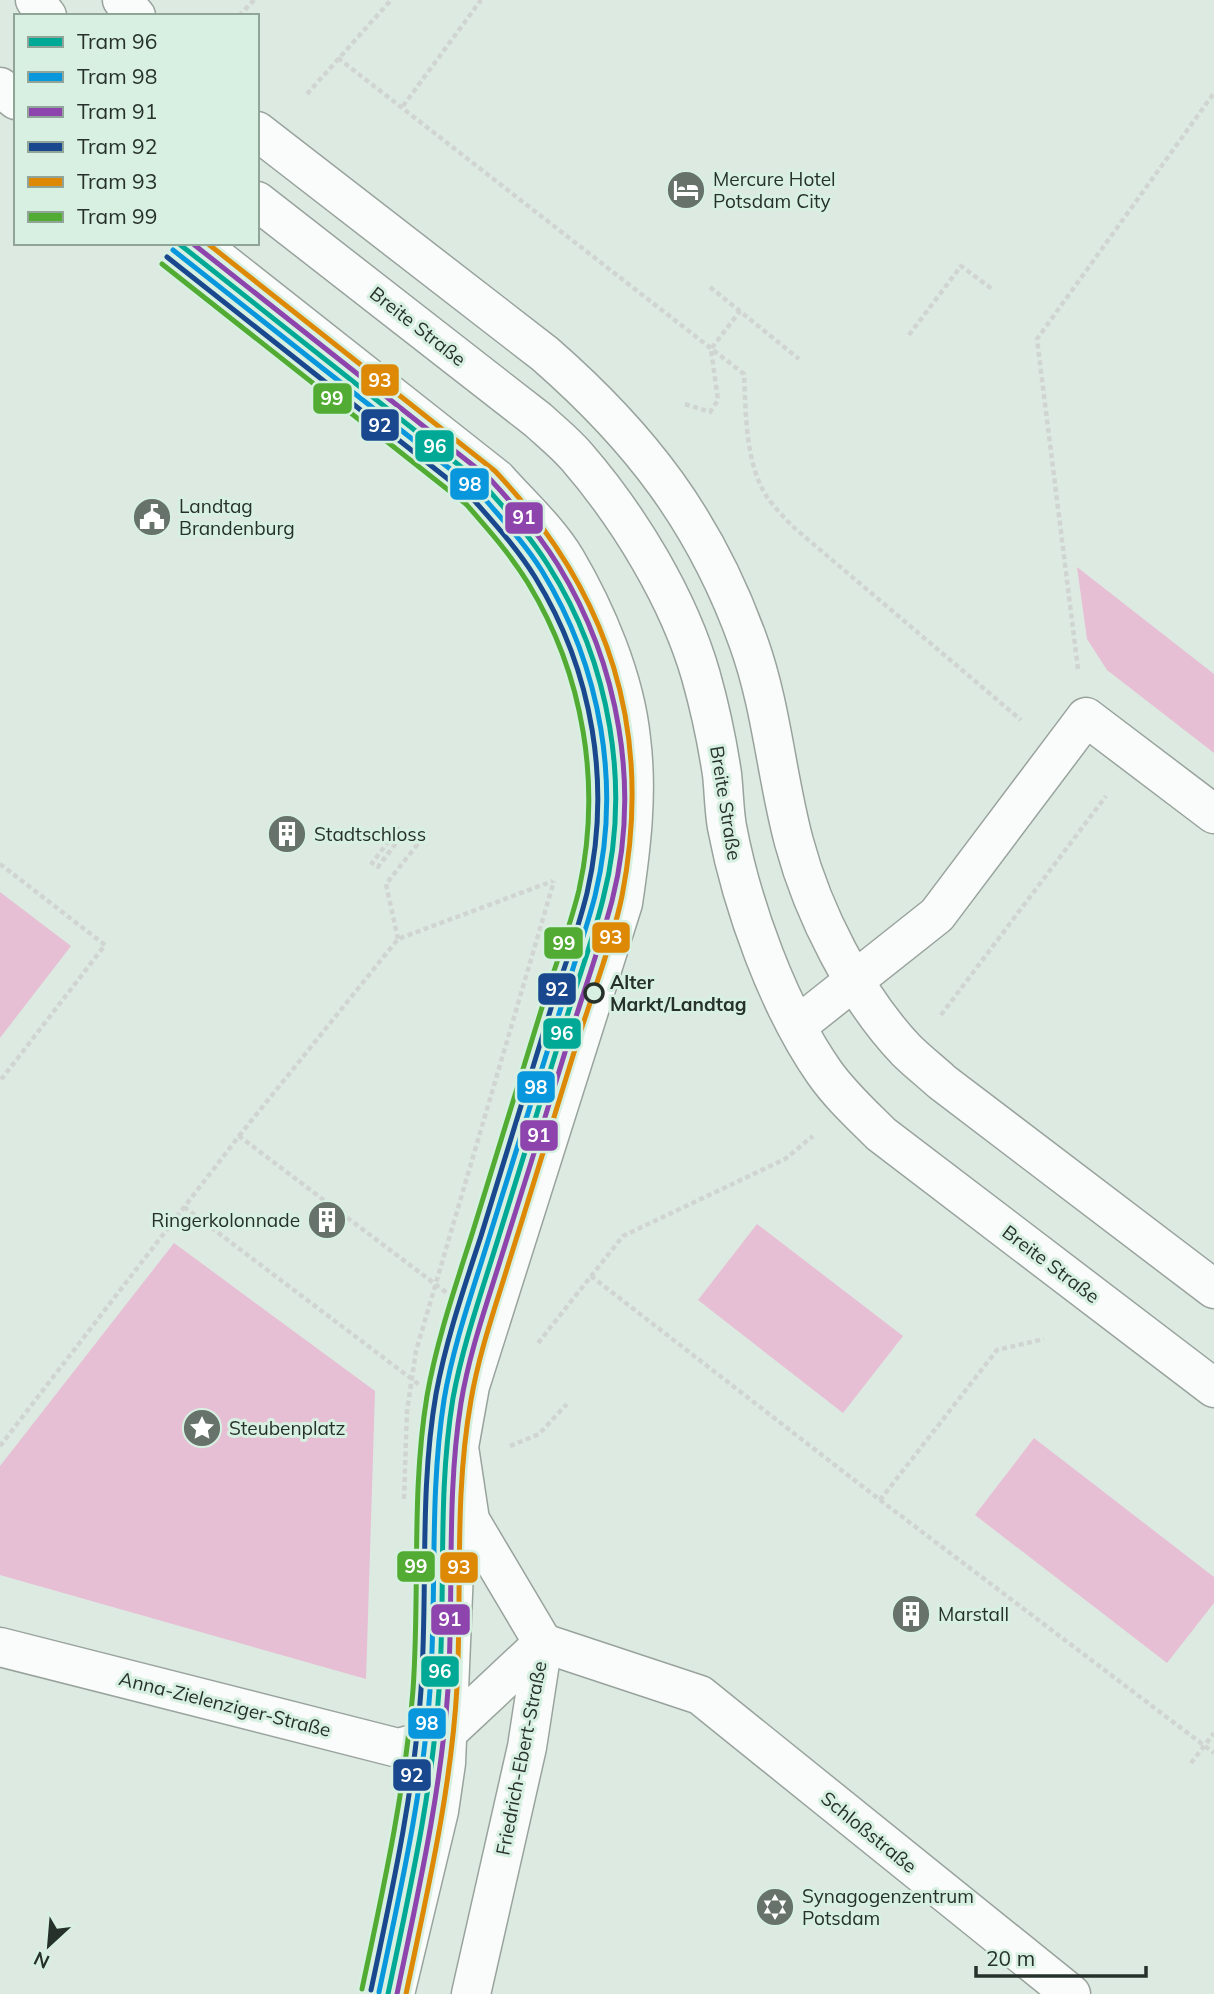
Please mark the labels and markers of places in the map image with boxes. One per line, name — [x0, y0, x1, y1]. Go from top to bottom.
place label: Mercure Hotel Potsdam City — [713, 167, 836, 213]
hotel icon: Mercure Hotel Potsdam City — [665, 169, 707, 211]
place label: Landtag Brandenburg — [179, 494, 295, 540]
public building icon: Landtag Brandenburg — [131, 496, 173, 538]
building icon: Stadtschloss — [266, 813, 308, 855]
place label: Stadtschloss — [314, 822, 426, 846]
place label: Alter Markt/Landtag — [610, 970, 747, 1016]
marker: Alter Markt/Landtag — [584, 983, 604, 1003]
building icon: Ringerkolonnade — [306, 1199, 348, 1241]
place label: Ringerkolonnade — [151, 1208, 300, 1232]
place icon: Steubenplatz — [181, 1407, 223, 1449]
place label: Steubenplatz — [229, 1416, 346, 1440]
building icon: Marstall — [890, 1593, 932, 1635]
place label: Marstall — [938, 1602, 1009, 1626]
place label: Synagogenzentrum Potsdam — [802, 1884, 974, 1930]
synagogue icon: Synagogenzentrum Potsdam — [754, 1886, 796, 1928]

